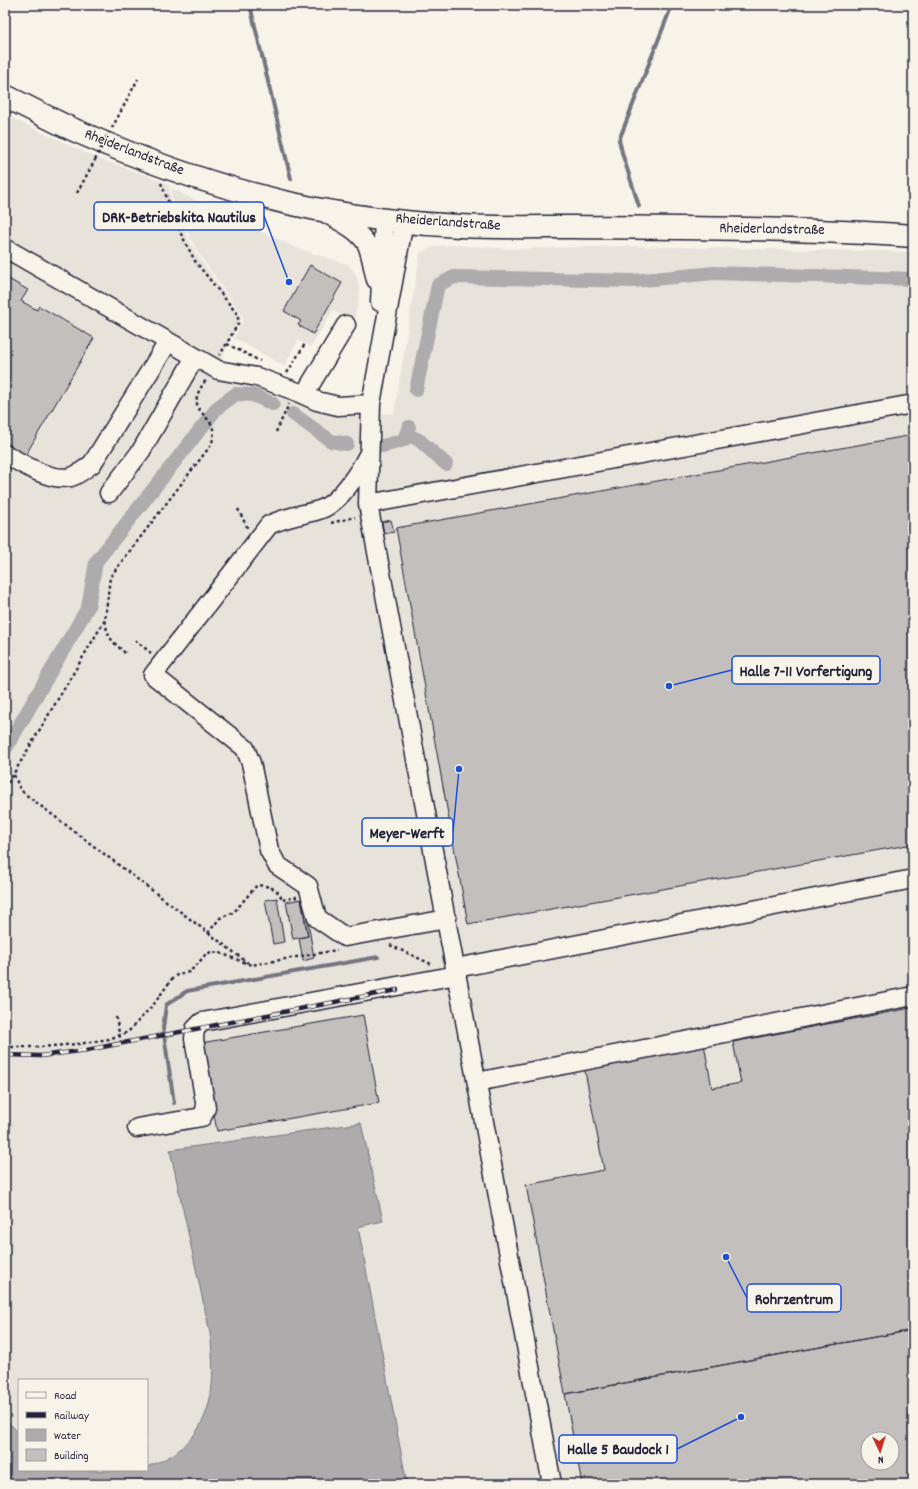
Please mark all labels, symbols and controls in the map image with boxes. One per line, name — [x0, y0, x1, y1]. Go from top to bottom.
street label: Rheiderlandstraße — [81, 124, 188, 182]
callout: DRK-Betriebskita Nautilus — [94, 202, 264, 230]
text: DRK-Betriebskita Nautilus — [102, 207, 256, 230]
street label: Rheiderlandstraße — [395, 208, 502, 238]
street label: Rheiderlandstraße — [719, 218, 825, 242]
callout: Halle 7-11 Vorfertigung — [732, 656, 880, 684]
text: Halle 7-11 Vorfertigung — [740, 661, 872, 684]
callout: Meyer-Werft — [362, 818, 453, 846]
text: Meyer-Werft — [369, 823, 445, 846]
callout: Rohrzentrum — [747, 1284, 841, 1312]
text: Rohrzentrum — [755, 1289, 833, 1312]
legend — [18, 1379, 148, 1471]
text: Road — [54, 1388, 76, 1405]
text: Railway — [54, 1408, 90, 1425]
text: Water — [54, 1428, 81, 1445]
north arrow — [860, 1431, 900, 1471]
callout: Halle 5 Baudock 1 — [559, 1435, 677, 1463]
text: Halle 5 Baudock 1 — [567, 1439, 669, 1462]
text: Building — [54, 1448, 89, 1465]
text: N — [877, 1451, 884, 1467]

